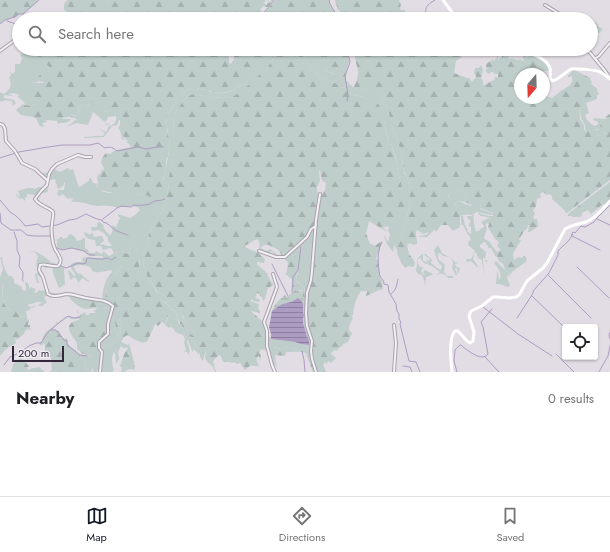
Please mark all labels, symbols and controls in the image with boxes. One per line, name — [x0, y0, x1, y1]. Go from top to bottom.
search box — [12, 12, 598, 56]
icon: search — [26, 23, 48, 45]
text: Search here — [58, 23, 134, 45]
north arrow — [514, 68, 550, 104]
map controls — [562, 324, 598, 360]
button: locate — [562, 324, 598, 360]
scale bar — [12, 344, 64, 363]
text: 200 m — [18, 345, 49, 361]
text: Nearby — [16, 386, 74, 410]
text: 0 results — [548, 389, 594, 408]
tab: Map — [86, 505, 108, 545]
tab: Directions — [279, 505, 325, 545]
tab: Saved — [497, 505, 524, 545]

